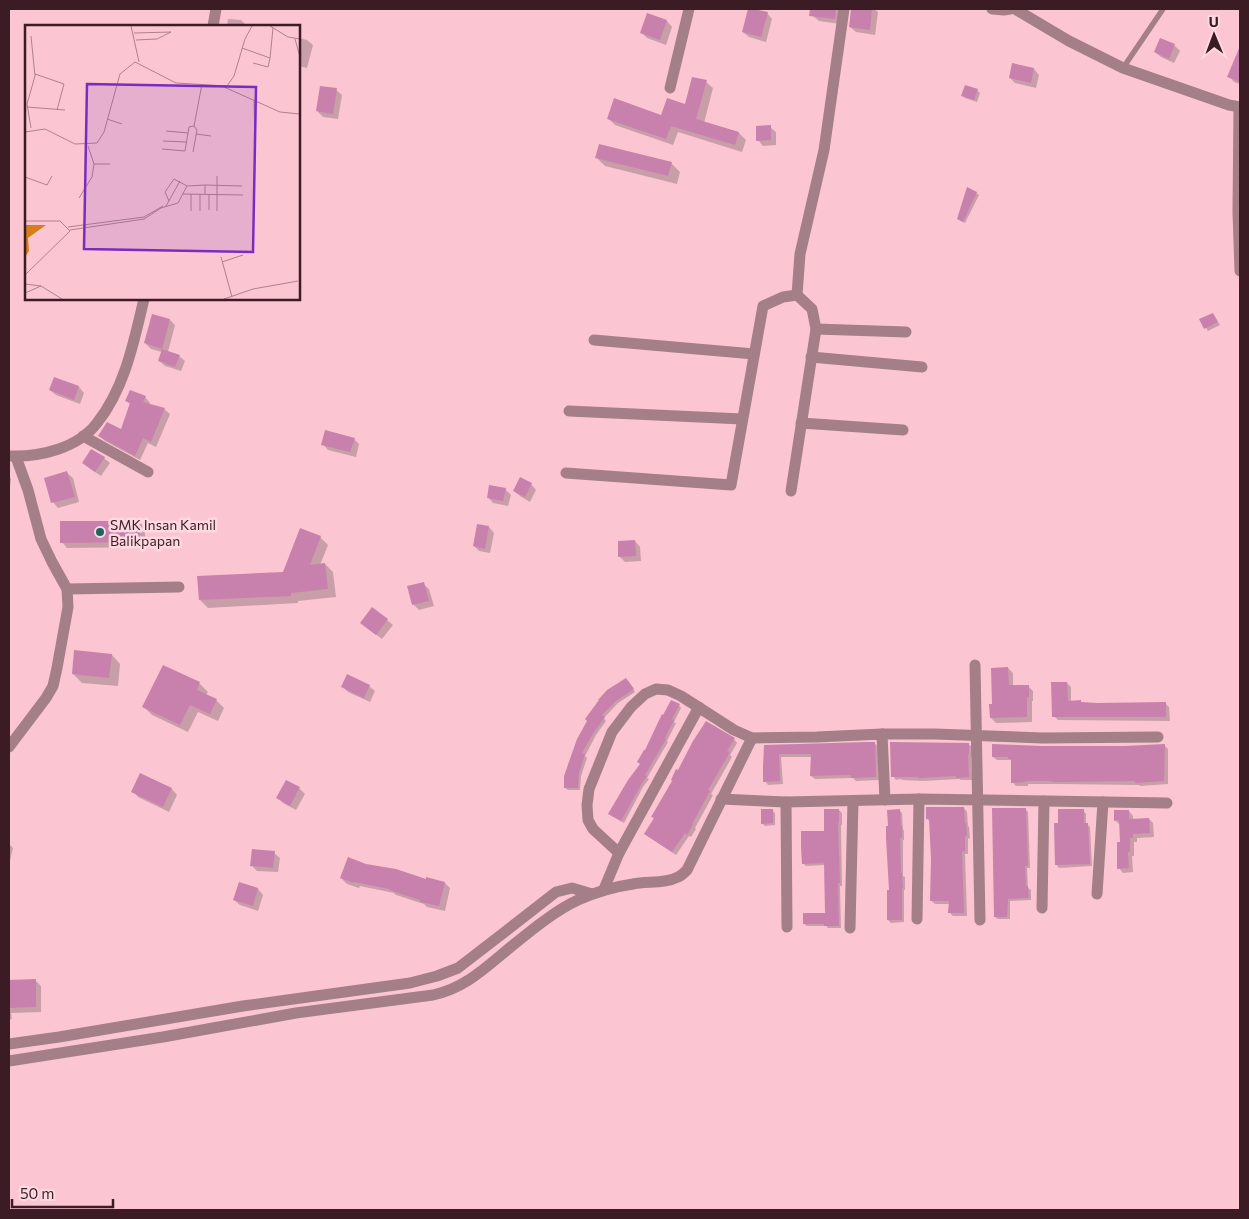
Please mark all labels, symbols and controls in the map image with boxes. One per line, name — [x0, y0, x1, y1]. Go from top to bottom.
north arrow — [1189, 10, 1239, 60]
text: U — [1209, 13, 1219, 30]
inset map — [25, 25, 300, 300]
place label: SMK Insan Kamil Balikpapan — [110, 516, 216, 549]
marker: SMK Insan Kamil Balikpapan — [94, 526, 106, 538]
scale bar — [12, 1176, 114, 1208]
text: 50 m — [20, 1184, 54, 1202]

